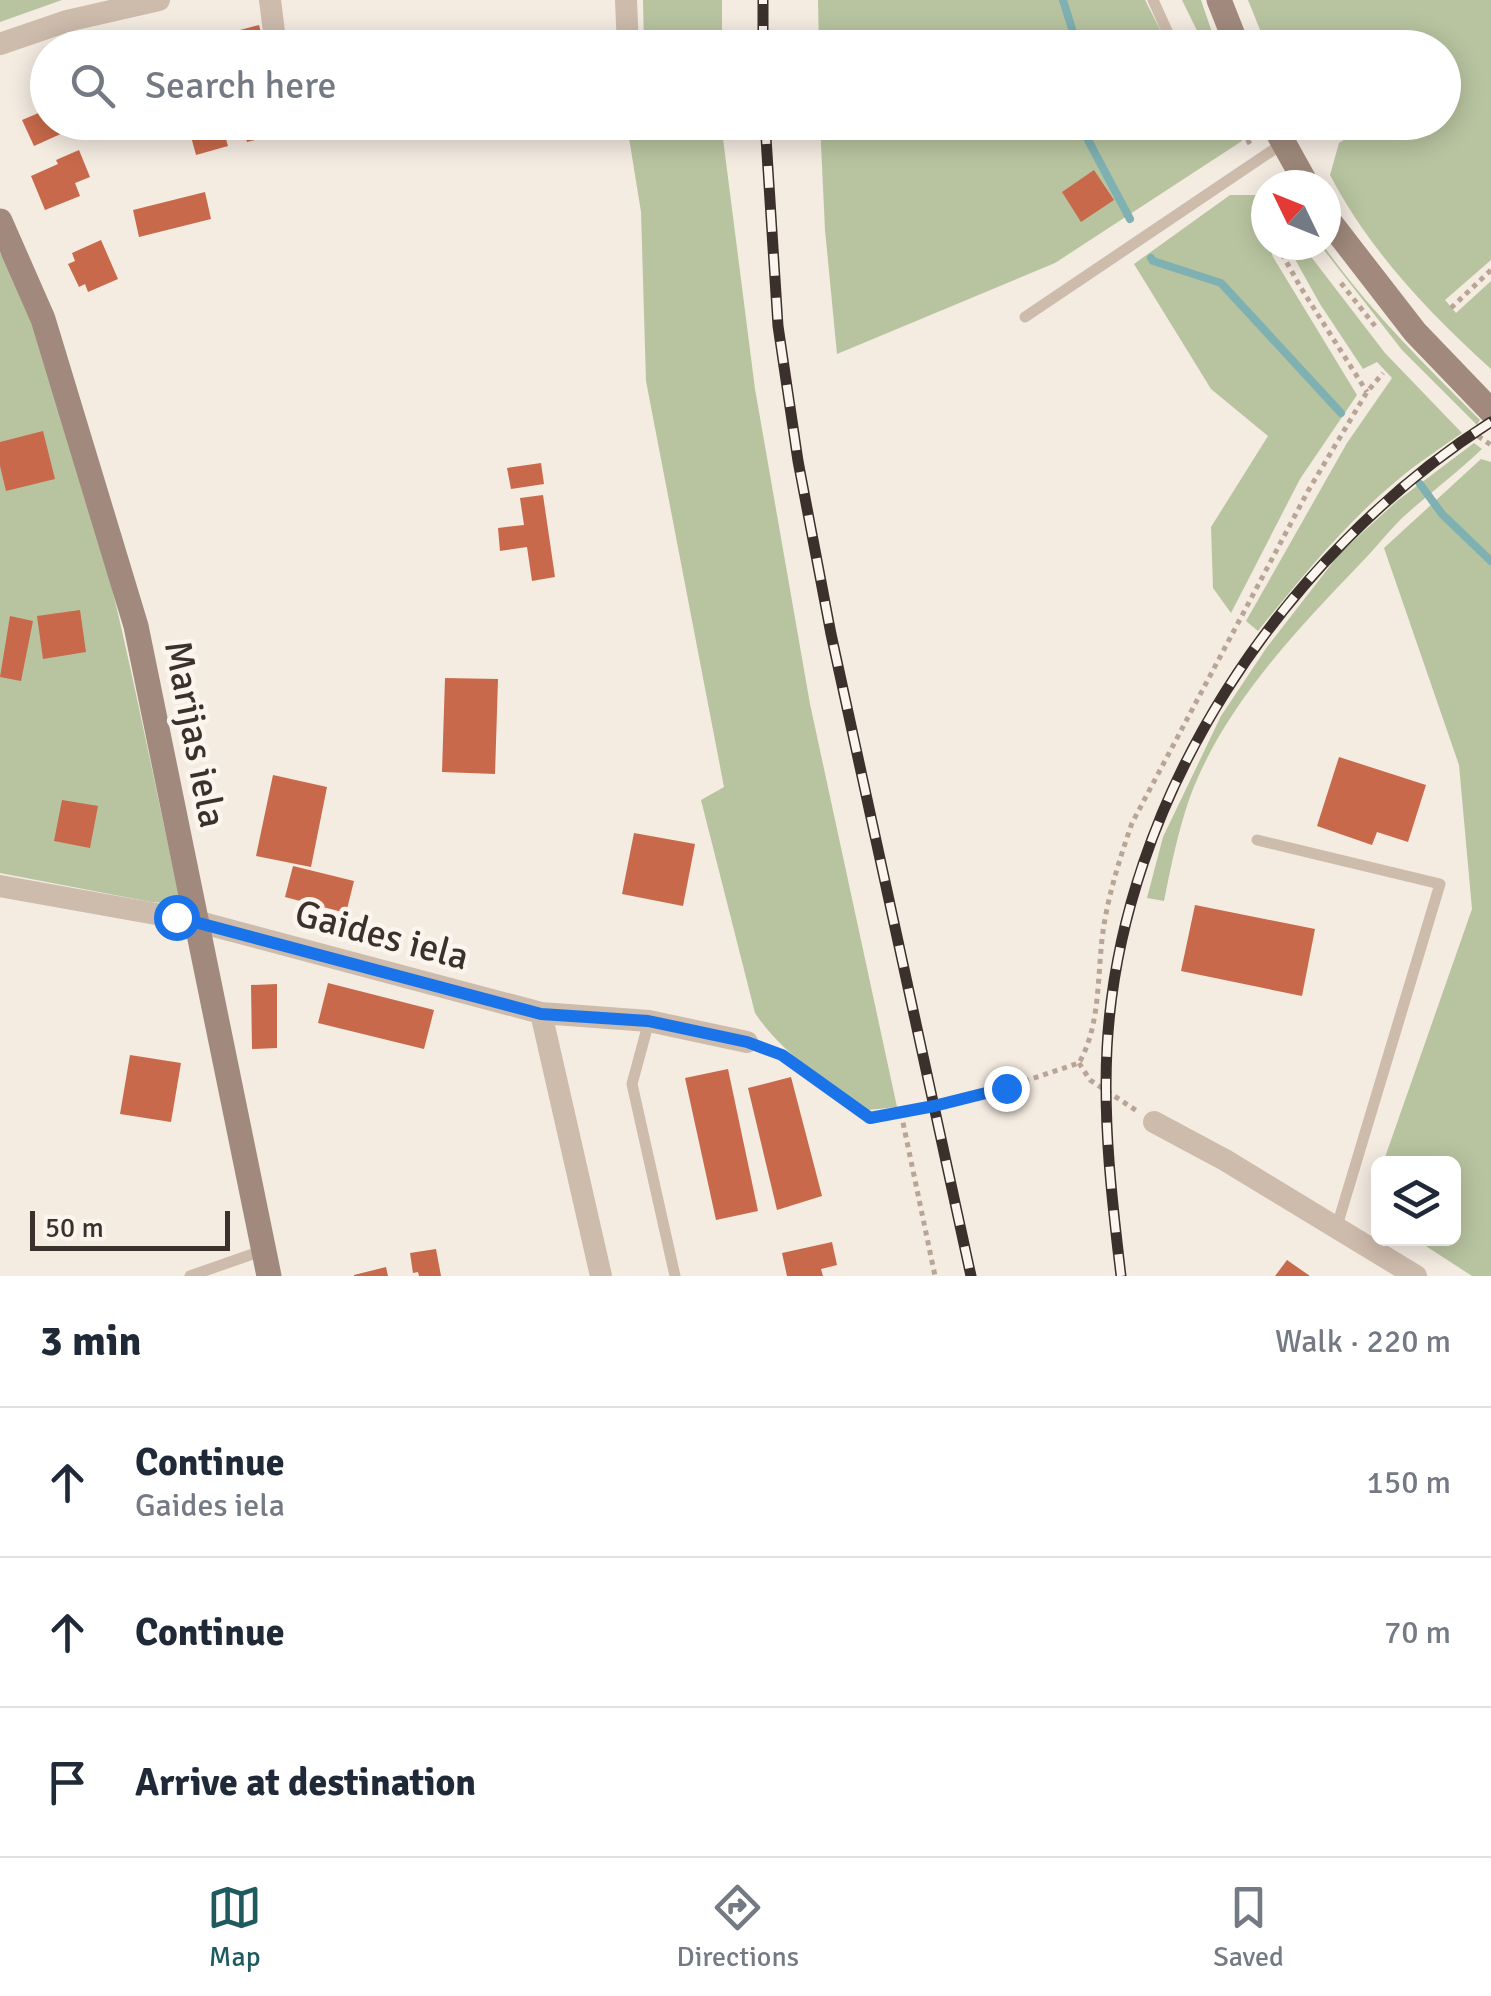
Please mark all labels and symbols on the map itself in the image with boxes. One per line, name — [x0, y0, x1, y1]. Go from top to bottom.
north arrow — [1251, 170, 1341, 260]
street label: Marijas iela — [154, 636, 236, 832]
street label: Gaides iela — [290, 889, 474, 981]
route start — [154, 895, 200, 941]
route end — [984, 1066, 1030, 1112]
scale bar — [30, 1206, 230, 1250]

